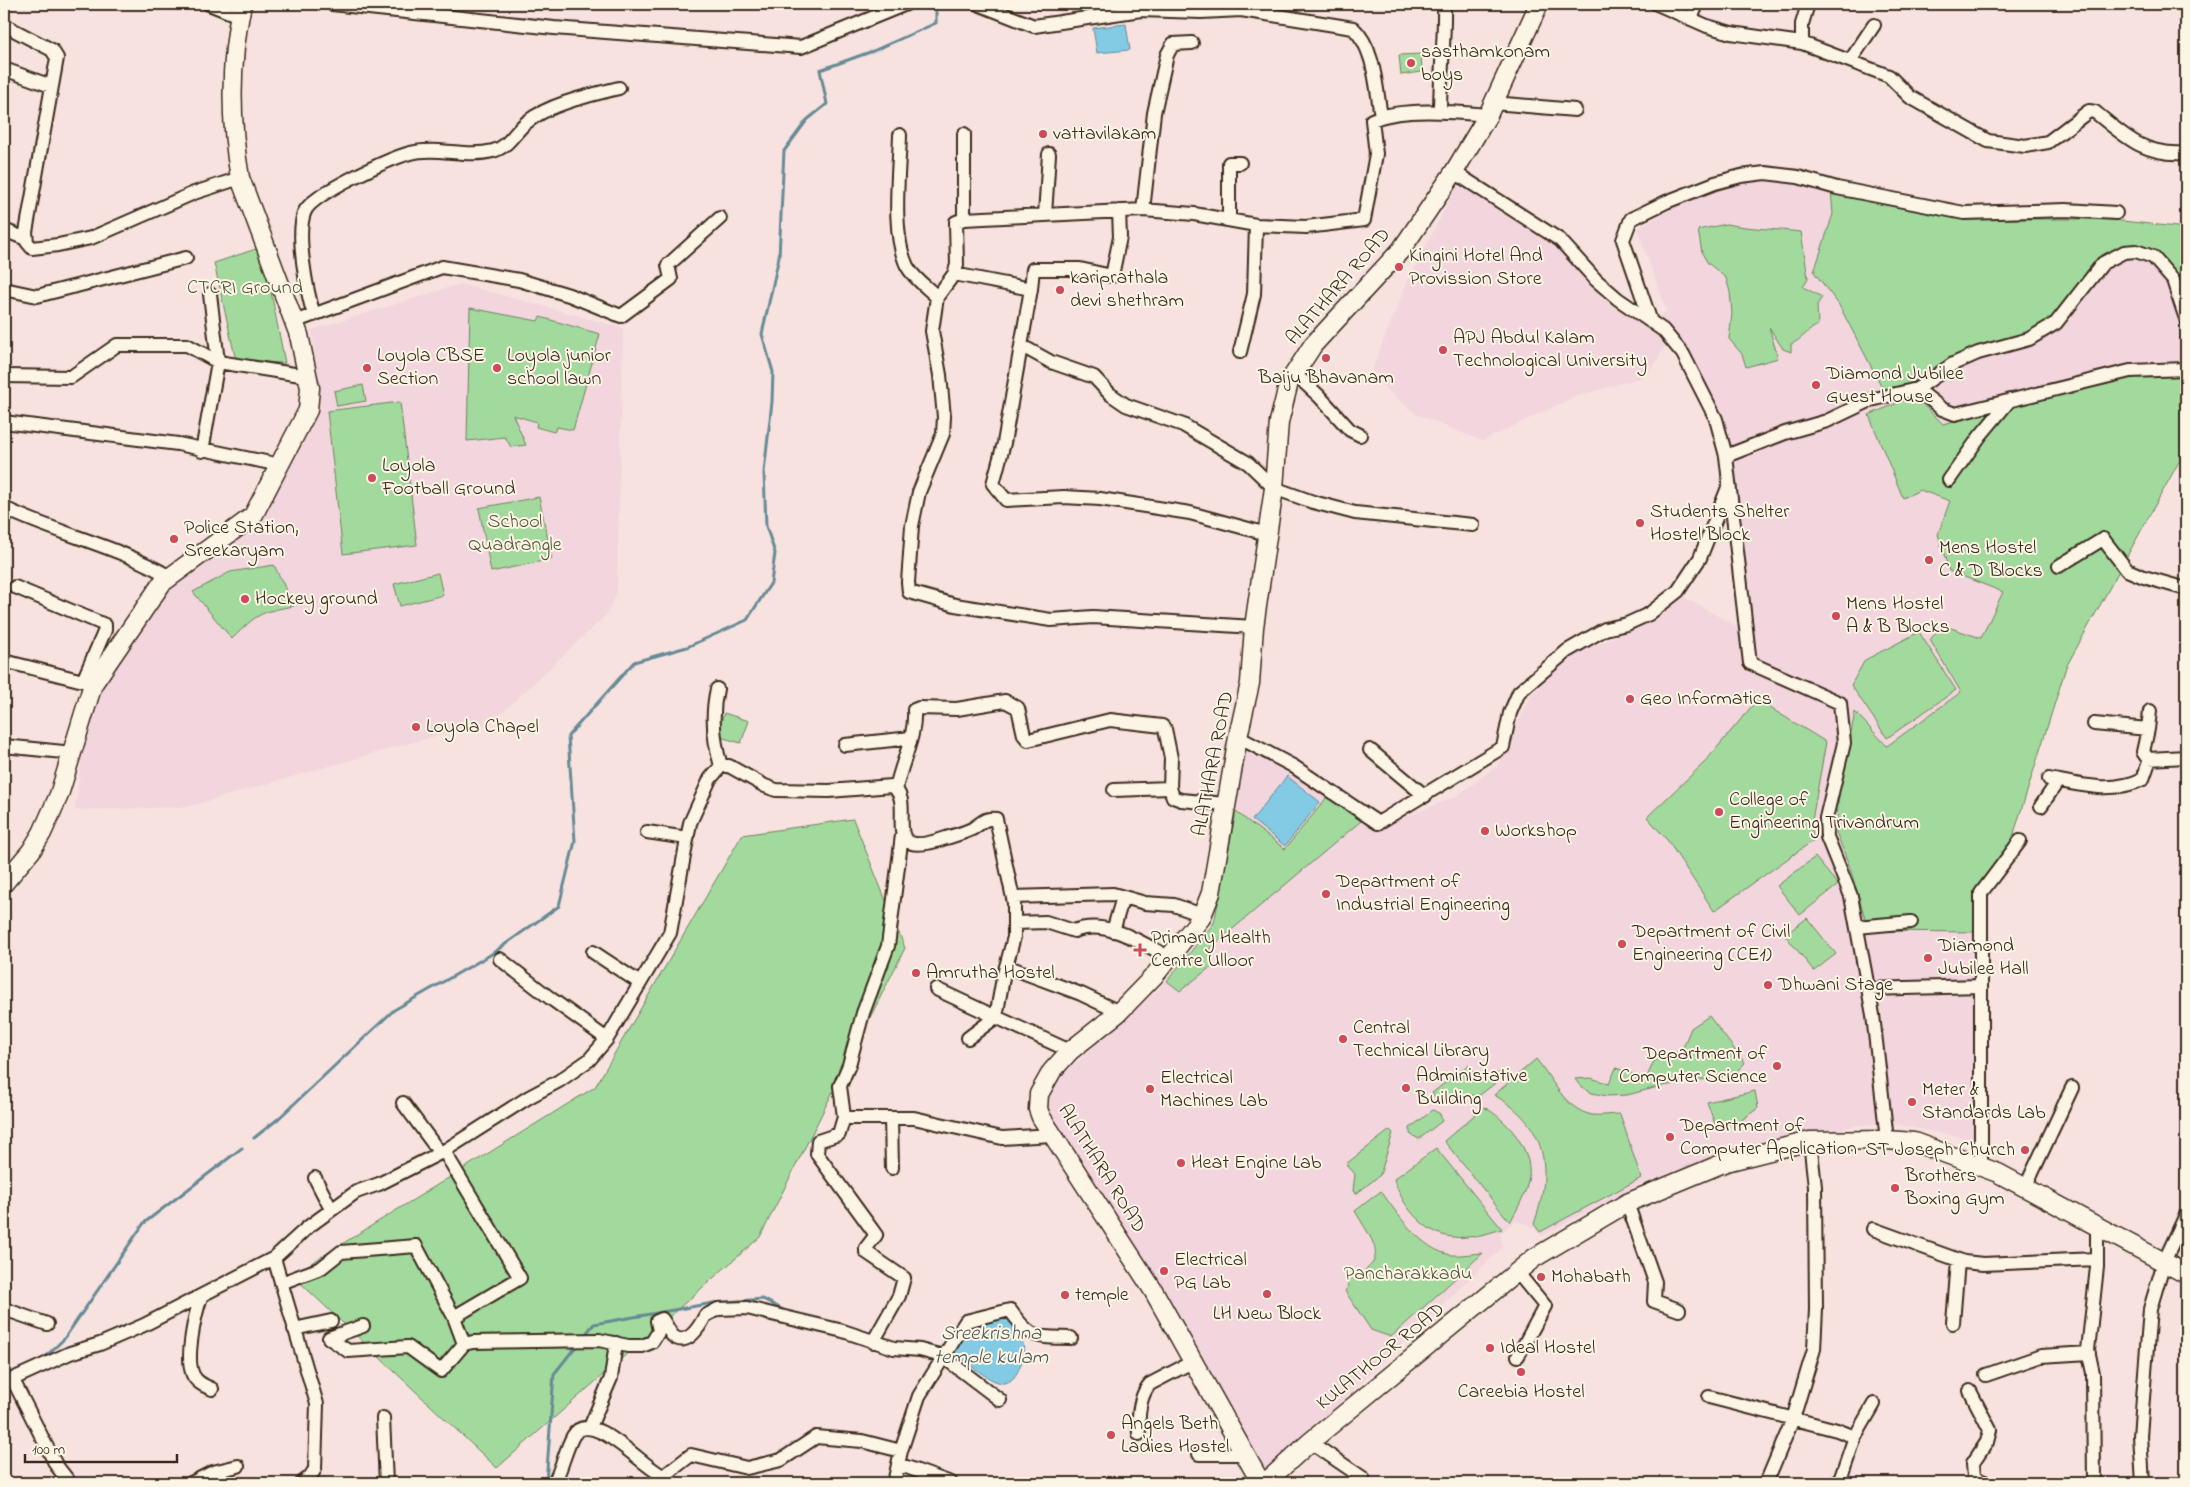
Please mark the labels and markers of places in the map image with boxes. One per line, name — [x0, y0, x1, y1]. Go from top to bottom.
place label: sasthamkonam boys — [1421, 38, 1550, 90]
marker: sasthamkonam boys — [1405, 57, 1417, 69]
place label: vattavilakam — [1053, 120, 1156, 149]
marker: vattavilakam — [1037, 128, 1049, 140]
place label: Kingini Hotel And Provission Store — [1409, 242, 1543, 294]
marker: Kingini Hotel And Provission Store — [1393, 261, 1405, 273]
place label: kariprathala devi shethram — [1070, 264, 1184, 316]
marker: kariprathala devi shethram — [1054, 284, 1066, 296]
place label: APJ Abdul Kalam Technological University — [1453, 324, 1647, 377]
place label: Loyola CBSE Section — [377, 342, 485, 394]
place label: Loyola junior school lawn — [507, 342, 612, 394]
marker: APJ Abdul Kalam Technological University — [1437, 344, 1449, 356]
marker: Baiju Bhavanam — [1320, 352, 1332, 364]
place label: Diamond Jubilee Guest House — [1825, 360, 1964, 412]
marker: Loyola CBSE Section — [361, 362, 373, 374]
marker: Loyola junior school lawn — [491, 362, 503, 374]
place label: Baiju Bhavanam — [1257, 364, 1394, 393]
marker: Diamond Jubilee Guest House — [1810, 379, 1822, 391]
place label: Loyola Football Ground — [381, 452, 515, 504]
marker: Loyola Football Ground — [366, 472, 378, 484]
place label: Students Shelter Hostel Block — [1650, 498, 1790, 550]
place label: Police Station, Sreekaryam — [184, 514, 298, 566]
marker: Students Shelter Hostel Block — [1634, 517, 1646, 529]
marker: Police Station, Sreekaryam — [168, 533, 180, 545]
place label: Mens Hostel C & D Blocks — [1939, 534, 2043, 586]
marker: Mens Hostel C & D Blocks — [1923, 554, 1935, 566]
place label: Hockey ground — [255, 585, 378, 615]
place label: Mens Hostel A & B Blocks — [1846, 590, 1950, 642]
marker: Hockey ground — [239, 593, 251, 605]
marker: Mens Hostel A & B Blocks — [1830, 610, 1842, 622]
place label: Geo Informatics — [1640, 685, 1772, 714]
marker: Geo Informatics — [1624, 693, 1636, 705]
place label: Loyola Chapel — [426, 713, 539, 742]
marker: Loyola Chapel — [410, 721, 422, 733]
place label: College of Engineering Trivandrum — [1729, 786, 1919, 839]
marker: College of Engineering Trivandrum — [1713, 806, 1725, 818]
place label: Workshop — [1495, 817, 1577, 846]
marker: Workshop — [1479, 825, 1491, 837]
place label: Department of Industrial Engineering — [1335, 868, 1510, 921]
marker: Department of Industrial Engineering — [1320, 888, 1332, 900]
place label: Department of Civil Engineering (CE1) — [1631, 918, 1790, 971]
place label: Primary Health Centre Ulloor — [1151, 924, 1271, 976]
place label: Diamond Jubilee Hall — [1937, 932, 2029, 984]
marker: Department of Civil Engineering (CE1) — [1616, 938, 1628, 950]
marker: Primary Health Centre Ulloor — [1133, 943, 1147, 957]
marker: Diamond Jubilee Hall — [1922, 952, 1934, 964]
place label: Amrutha Hostel — [926, 959, 1055, 988]
marker: Amrutha Hostel — [910, 967, 922, 979]
place label: Dhwani Stage — [1777, 971, 1893, 1001]
marker: Dhwani Stage — [1762, 979, 1774, 991]
place label: Central Technical Library — [1353, 1014, 1489, 1066]
marker: Central Technical Library — [1337, 1033, 1349, 1045]
place label: Department of Computer Science — [1619, 1040, 1768, 1092]
marker: Department of Computer Science — [1771, 1060, 1783, 1072]
place label: Administative Building — [1415, 1062, 1527, 1115]
place label: Electrical Machines Lab — [1160, 1064, 1268, 1116]
place label: Meter & Standards Lab — [1922, 1076, 2046, 1128]
marker: Administative Building — [1400, 1082, 1412, 1094]
marker: Electrical Machines Lab — [1144, 1083, 1156, 1095]
marker: Meter & Standards Lab — [1906, 1096, 1918, 1108]
place label: Department of Computer Application — [1679, 1112, 1857, 1164]
marker: Department of Computer Application — [1664, 1131, 1676, 1143]
place label: ST Joseph Church — [1865, 1136, 2015, 1165]
marker: ST Joseph Church — [2019, 1144, 2031, 1156]
place label: Heat Engine Lab — [1191, 1149, 1322, 1179]
marker: Heat Engine Lab — [1175, 1157, 1187, 1169]
place label: Brothers Boxing Gym — [1904, 1162, 2004, 1215]
marker: Brothers Boxing Gym — [1889, 1182, 1901, 1194]
place label: Electrical PG Lab — [1174, 1246, 1247, 1298]
place label: Mohabath — [1551, 1263, 1631, 1292]
marker: Electrical PG Lab — [1158, 1265, 1170, 1277]
marker: Mohabath — [1535, 1271, 1547, 1283]
place label: temple — [1075, 1281, 1129, 1310]
marker: LH New Block — [1261, 1288, 1273, 1300]
marker: temple — [1059, 1289, 1071, 1301]
place label: LH New Block — [1213, 1300, 1321, 1329]
place label: Ideal Hostel — [1500, 1334, 1595, 1363]
marker: Ideal Hostel — [1484, 1342, 1496, 1354]
marker: Careebia Hostel — [1515, 1366, 1527, 1378]
place label: Careebia Hostel — [1457, 1378, 1585, 1407]
place label: Angels Beth Ladies Hostel — [1121, 1410, 1229, 1462]
marker: Angels Beth Ladies Hostel — [1105, 1429, 1117, 1441]

